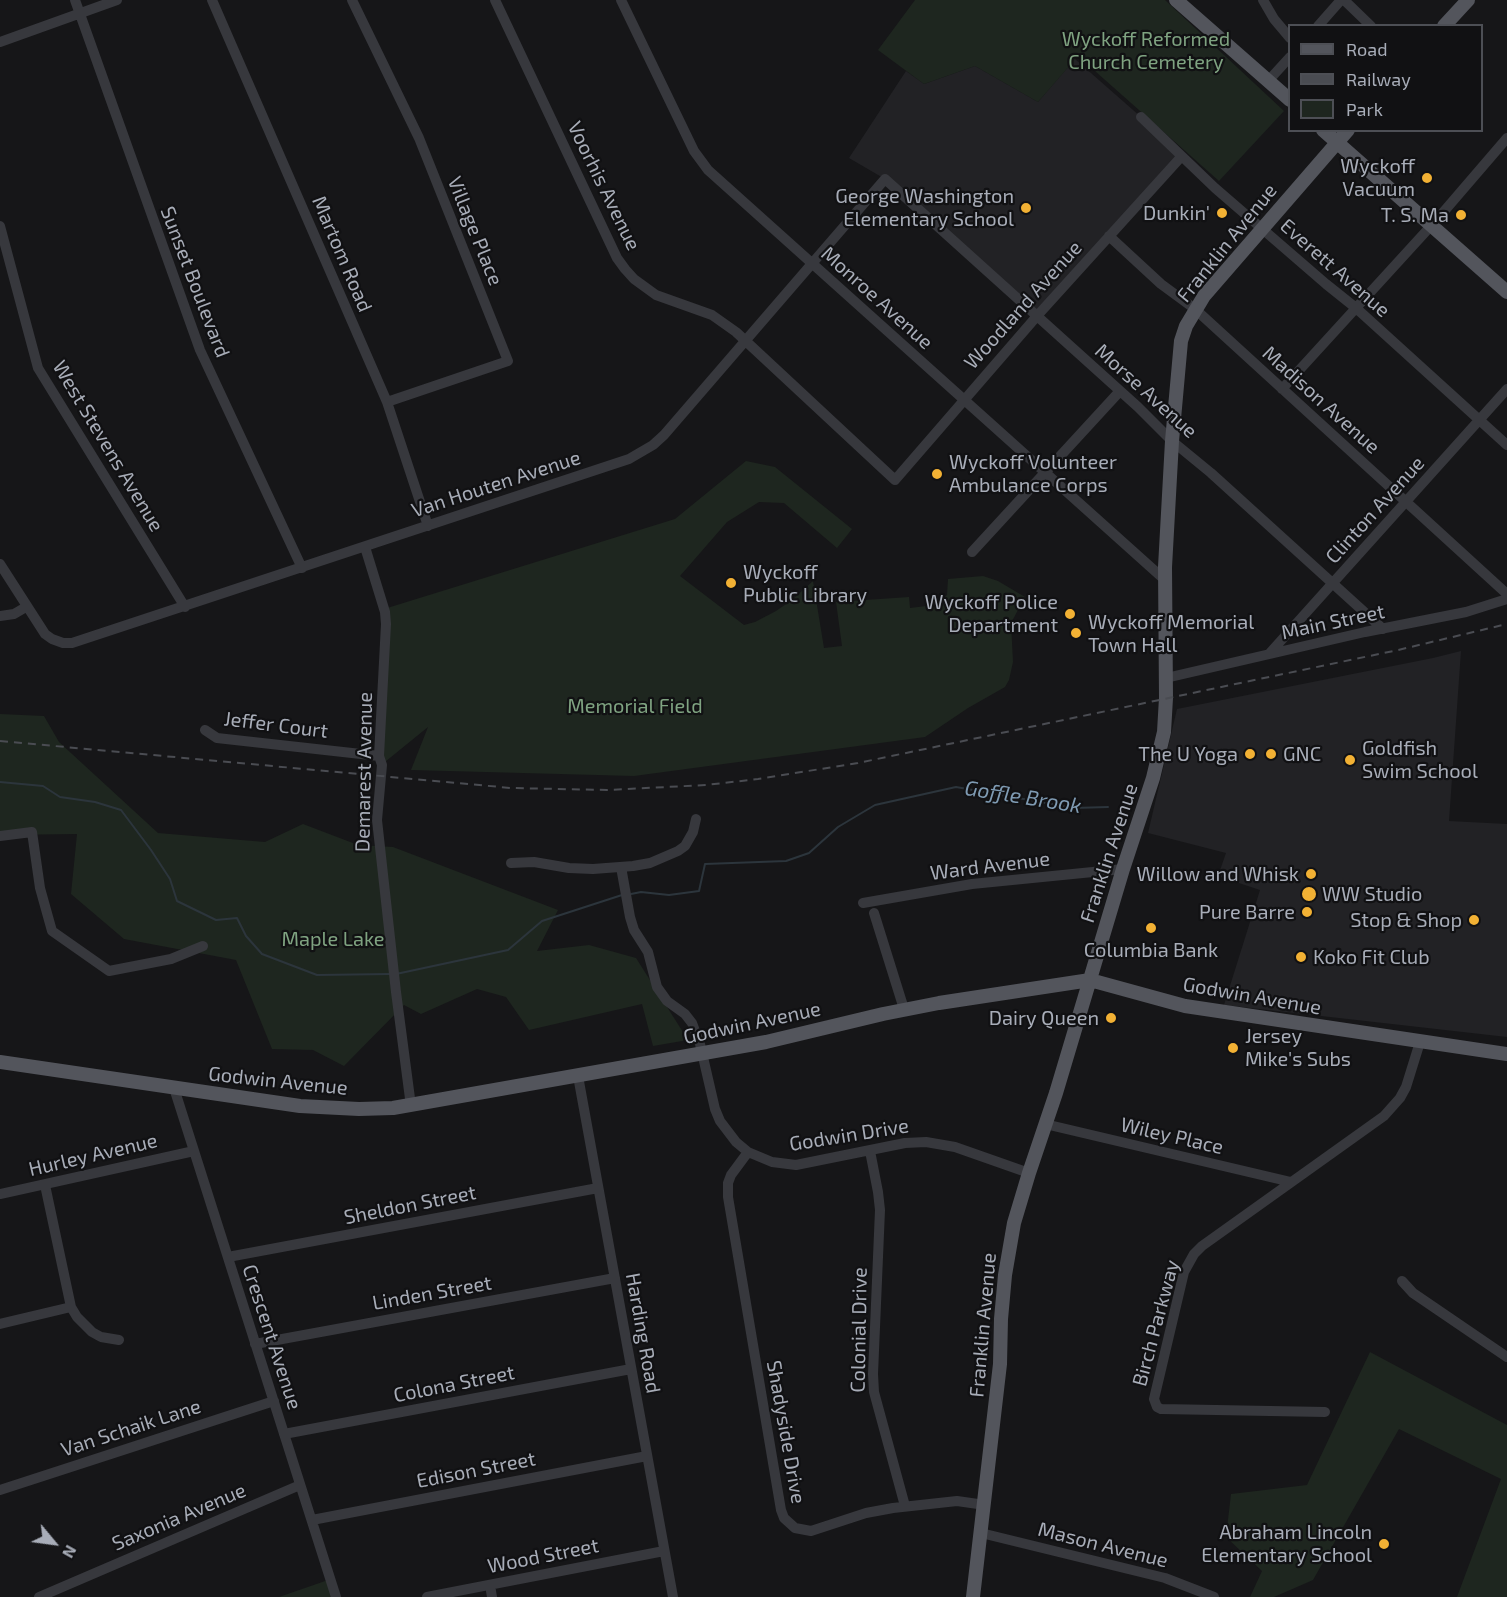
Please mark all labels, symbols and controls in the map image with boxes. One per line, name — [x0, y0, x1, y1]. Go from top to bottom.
legend — [1288, 24, 1483, 132]
park label: Wyckoff Reformed Church Cemetery — [1062, 27, 1230, 74]
text: Road — [1346, 38, 1387, 60]
text: Railway — [1346, 68, 1411, 90]
text: Park — [1346, 98, 1383, 120]
street label: Voorhis Avenue — [562, 118, 646, 254]
place label: Wyckoff Vacuum — [1340, 154, 1415, 201]
marker: Wyckoff Vacuum — [1420, 171, 1434, 185]
street label: Village Place — [442, 173, 508, 289]
street label: Franklin Avenue — [1172, 179, 1282, 307]
place label: George Washington Elementary School — [835, 184, 1014, 231]
street label: Martom Road — [307, 192, 377, 316]
marker: George Washington Elementary School — [1019, 201, 1033, 215]
place label: Dunkin' — [1143, 201, 1210, 225]
street label: Sunset Boulevard — [155, 203, 235, 361]
place label: T. S. Ma — [1381, 203, 1449, 227]
marker: Dunkin' — [1215, 206, 1229, 220]
marker: T. S. Ma — [1454, 208, 1468, 222]
street label: Everett Avenue — [1275, 214, 1395, 322]
street label: Woodland Avenue — [959, 236, 1087, 374]
street label: Monroe Avenue — [816, 242, 938, 354]
street label: Morse Avenue — [1090, 339, 1202, 443]
street label: Madison Avenue — [1257, 341, 1385, 459]
street label: West Stevens Avenue — [47, 356, 169, 536]
street label: Van Houten Avenue — [408, 445, 584, 523]
place label: Wyckoff Volunteer Ambulance Corps — [949, 450, 1117, 497]
street label: Clinton Avenue — [1321, 451, 1429, 569]
marker: Wyckoff Volunteer Ambulance Corps — [930, 467, 944, 481]
place label: Wyckoff Public Library — [743, 560, 867, 607]
marker: Wyckoff Public Library — [724, 576, 738, 590]
place label: Wyckoff Police Department — [925, 590, 1058, 637]
street label: Main Street — [1279, 599, 1387, 645]
marker: Wyckoff Police Department — [1063, 607, 1077, 621]
place label: Wyckoff Memorial Town Hall — [1088, 610, 1254, 657]
marker: Wyckoff Memorial Town Hall — [1069, 626, 1083, 640]
street label: Demarest Avenue — [351, 692, 377, 852]
park label: Memorial Field — [567, 694, 703, 718]
street label: Jeffer Court — [223, 707, 329, 743]
place label: Goldfish Swim School — [1362, 736, 1478, 783]
place label: The U Yoga — [1138, 742, 1238, 766]
place label: GNC — [1283, 742, 1321, 766]
marker: The U Yoga — [1243, 747, 1257, 761]
marker: GNC — [1264, 747, 1278, 761]
marker: Goldfish Swim School — [1343, 753, 1357, 767]
water label: Goffle Brook — [963, 775, 1083, 819]
street label: Franklin Avenue — [1075, 780, 1143, 926]
street label: Ward Avenue — [929, 847, 1051, 885]
place label: Willow and Whisk — [1137, 862, 1299, 886]
marker: Willow and Whisk — [1304, 867, 1318, 881]
place label: WW Studio — [1322, 882, 1422, 906]
marker: WW Studio — [1300, 885, 1318, 903]
place label: Pure Barre — [1199, 900, 1295, 924]
marker: Pure Barre — [1300, 905, 1314, 919]
place label: Stop & Shop — [1350, 908, 1462, 932]
marker: Stop & Shop — [1467, 913, 1481, 927]
marker: Columbia Bank — [1144, 921, 1158, 935]
park label: Maple Lake — [281, 927, 385, 951]
place label: Columbia Bank — [1084, 938, 1218, 962]
place label: Koko Fit Club — [1313, 945, 1430, 969]
marker: Koko Fit Club — [1294, 950, 1308, 964]
street label: Godwin Avenue — [1181, 972, 1323, 1020]
street label: Godwin Avenue — [681, 997, 823, 1049]
place label: Dairy Queen — [989, 1006, 1099, 1030]
marker: Dairy Queen — [1104, 1011, 1118, 1025]
place label: Jersey Mike's Subs — [1245, 1024, 1351, 1071]
marker: Jersey Mike's Subs — [1226, 1041, 1240, 1055]
street label: Godwin Avenue — [207, 1062, 349, 1100]
street label: Wiley Place — [1118, 1113, 1226, 1159]
street label: Godwin Drive — [788, 1114, 910, 1156]
street label: Hurley Avenue — [26, 1129, 160, 1181]
street label: Sheldon Street — [342, 1180, 478, 1230]
street label: Franklin Avenue — [965, 1252, 1001, 1398]
street label: Birch Parkway — [1128, 1257, 1184, 1389]
street label: Crescent Avenue — [237, 1261, 307, 1413]
street label: Colonial Drive — [846, 1267, 872, 1393]
street label: Linden Street — [370, 1271, 494, 1315]
street label: Harding Road — [621, 1271, 665, 1395]
street label: Shadyside Drive — [762, 1358, 810, 1506]
street label: Colona Street — [391, 1361, 517, 1407]
street label: Van Schaik Lane — [58, 1394, 204, 1462]
street label: Edison Street — [414, 1447, 538, 1493]
street label: Saxonia Avenue — [109, 1478, 249, 1556]
north arrow — [24, 1513, 84, 1573]
street label: Mason Avenue — [1036, 1517, 1170, 1573]
place label: Abraham Lincoln Elementary School — [1201, 1520, 1372, 1567]
street label: Wood Street — [485, 1533, 601, 1579]
marker: Abraham Lincoln Elementary School — [1377, 1537, 1391, 1551]
text: N — [59, 1542, 81, 1562]

